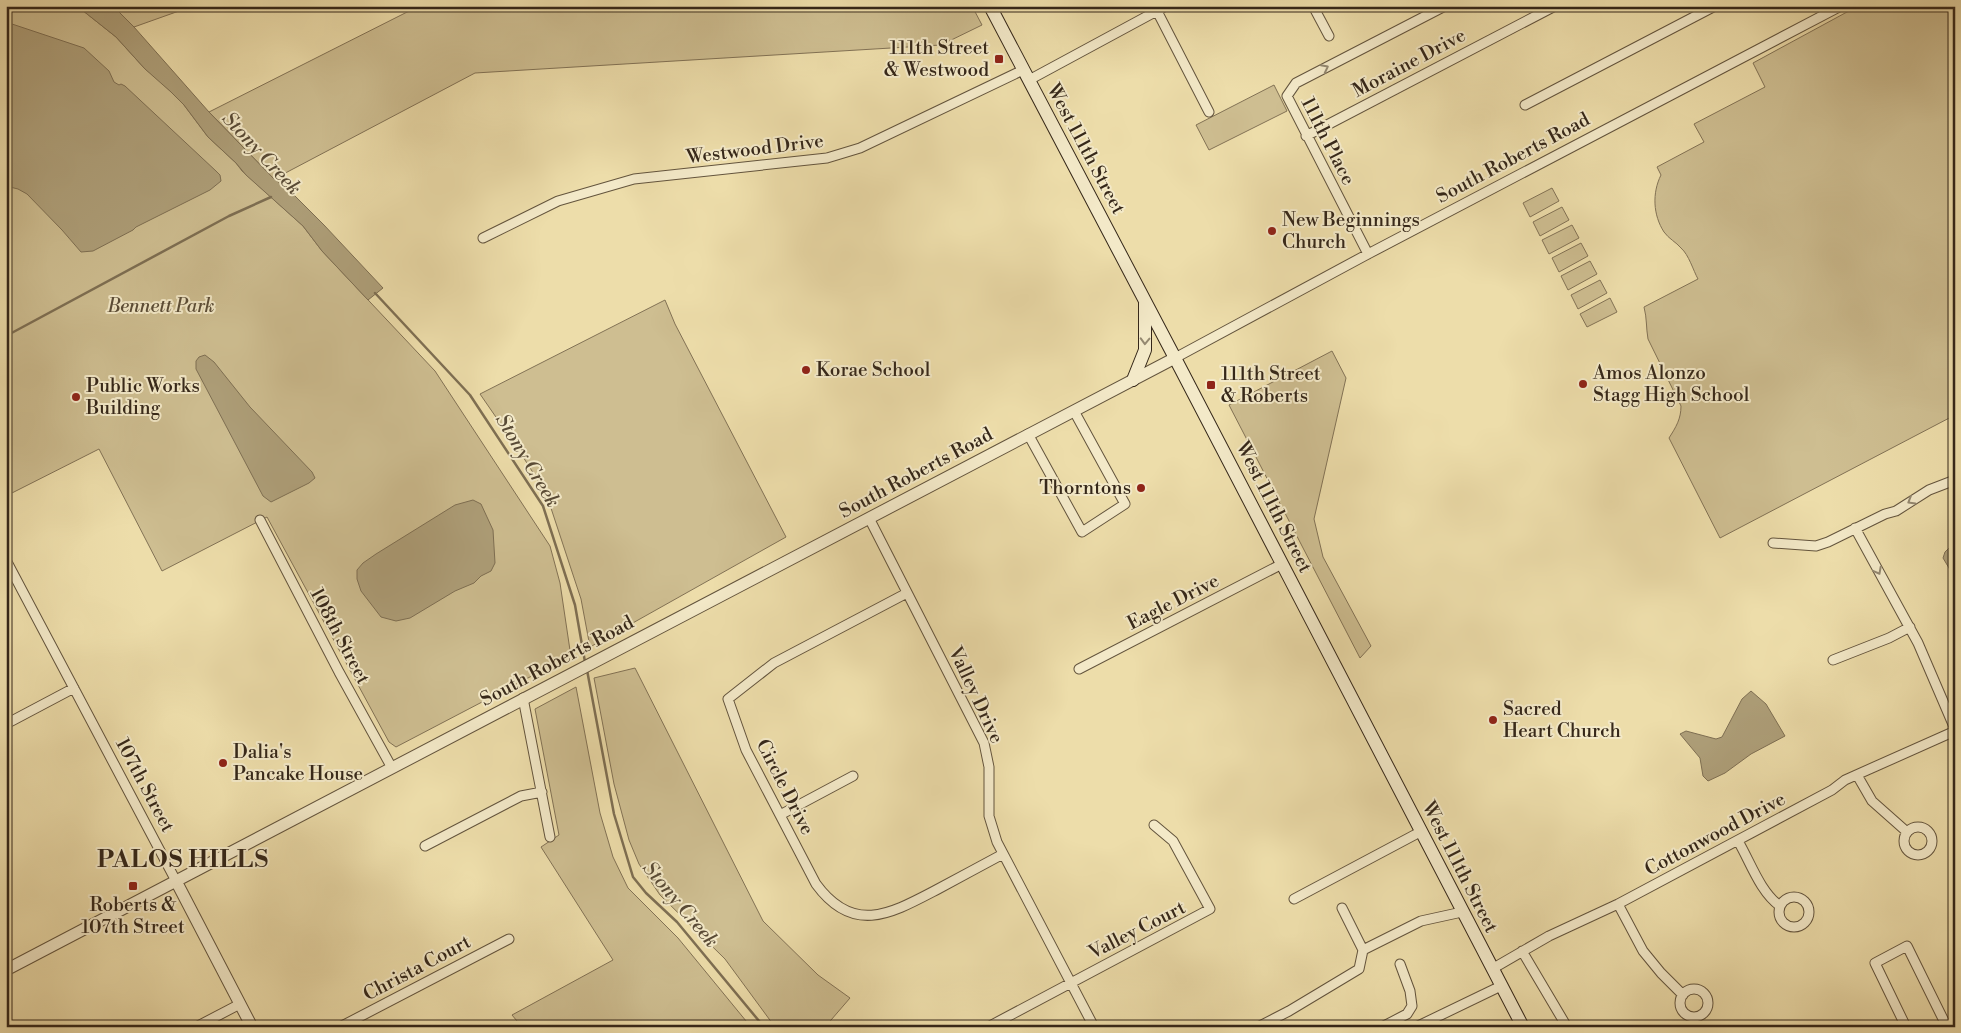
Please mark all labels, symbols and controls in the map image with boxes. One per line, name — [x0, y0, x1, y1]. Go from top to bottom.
street label: Moraine Drive — [1348, 23, 1470, 103]
place label: 111th Street & Westwood — [884, 36, 989, 82]
marker: 111th Street & Westwood — [993, 53, 1005, 65]
one-way arrow — [1320, 64, 1329, 74]
street label: West 111th Street — [1041, 79, 1131, 219]
street label: 111th Place — [1296, 93, 1360, 189]
water label: Stony Creek — [216, 107, 306, 201]
street label: South Roberts Road — [1432, 107, 1594, 209]
street label: Westwood Drive — [684, 129, 825, 169]
place label: New Beginnings Church — [1282, 208, 1420, 254]
marker: New Beginnings Church — [1266, 225, 1278, 237]
park label: Bennett Park — [106, 294, 215, 318]
one-way arrow — [1140, 338, 1150, 346]
place label: Korae School — [816, 358, 931, 382]
place label: Amos Alonzo Stagg High School — [1592, 361, 1750, 407]
place label: 111th Street & Roberts — [1221, 362, 1321, 408]
marker: Korae School — [800, 364, 812, 376]
place label: Public Works Building — [85, 374, 200, 420]
marker: Amos Alonzo Stagg High School — [1577, 378, 1589, 390]
marker: 111th Street & Roberts — [1205, 379, 1217, 391]
marker: Public Works Building — [70, 391, 82, 403]
water label: Stony Creek — [489, 410, 565, 512]
street label: South Roberts Road — [835, 422, 997, 524]
street label: West 111th Street — [1230, 436, 1318, 577]
place label: Thorntons — [1039, 476, 1131, 500]
marker: Thorntons — [1135, 482, 1147, 494]
one-way arrow — [1908, 495, 1917, 505]
one-way arrow — [1872, 565, 1882, 574]
street label: Eagle Drive — [1123, 569, 1223, 635]
street label: 108th Street — [305, 584, 376, 689]
street label: South Roberts Road — [476, 610, 638, 712]
street label: Valley Drive — [943, 642, 1009, 747]
place label: Sacred Heart Church — [1503, 697, 1621, 743]
marker: Sacred Heart Church — [1487, 714, 1499, 726]
street label: 107th Street — [110, 734, 180, 836]
street label: Circle Drive — [751, 735, 819, 839]
place label: Dalia's Pancake House — [233, 740, 363, 786]
marker: Dalia's Pancake House — [217, 757, 229, 769]
street label: Cottonwood Drive — [1640, 787, 1790, 881]
street label: West 111th Street — [1416, 796, 1504, 937]
district label: PALOS HILLS — [97, 845, 269, 875]
water label: Stony Creek — [637, 857, 723, 953]
marker: Roberts & 107th Street — [127, 880, 139, 892]
place label: Roberts & 107th Street — [81, 893, 185, 939]
street label: Valley Court — [1084, 895, 1190, 965]
street label: Christa Court — [359, 930, 475, 1006]

